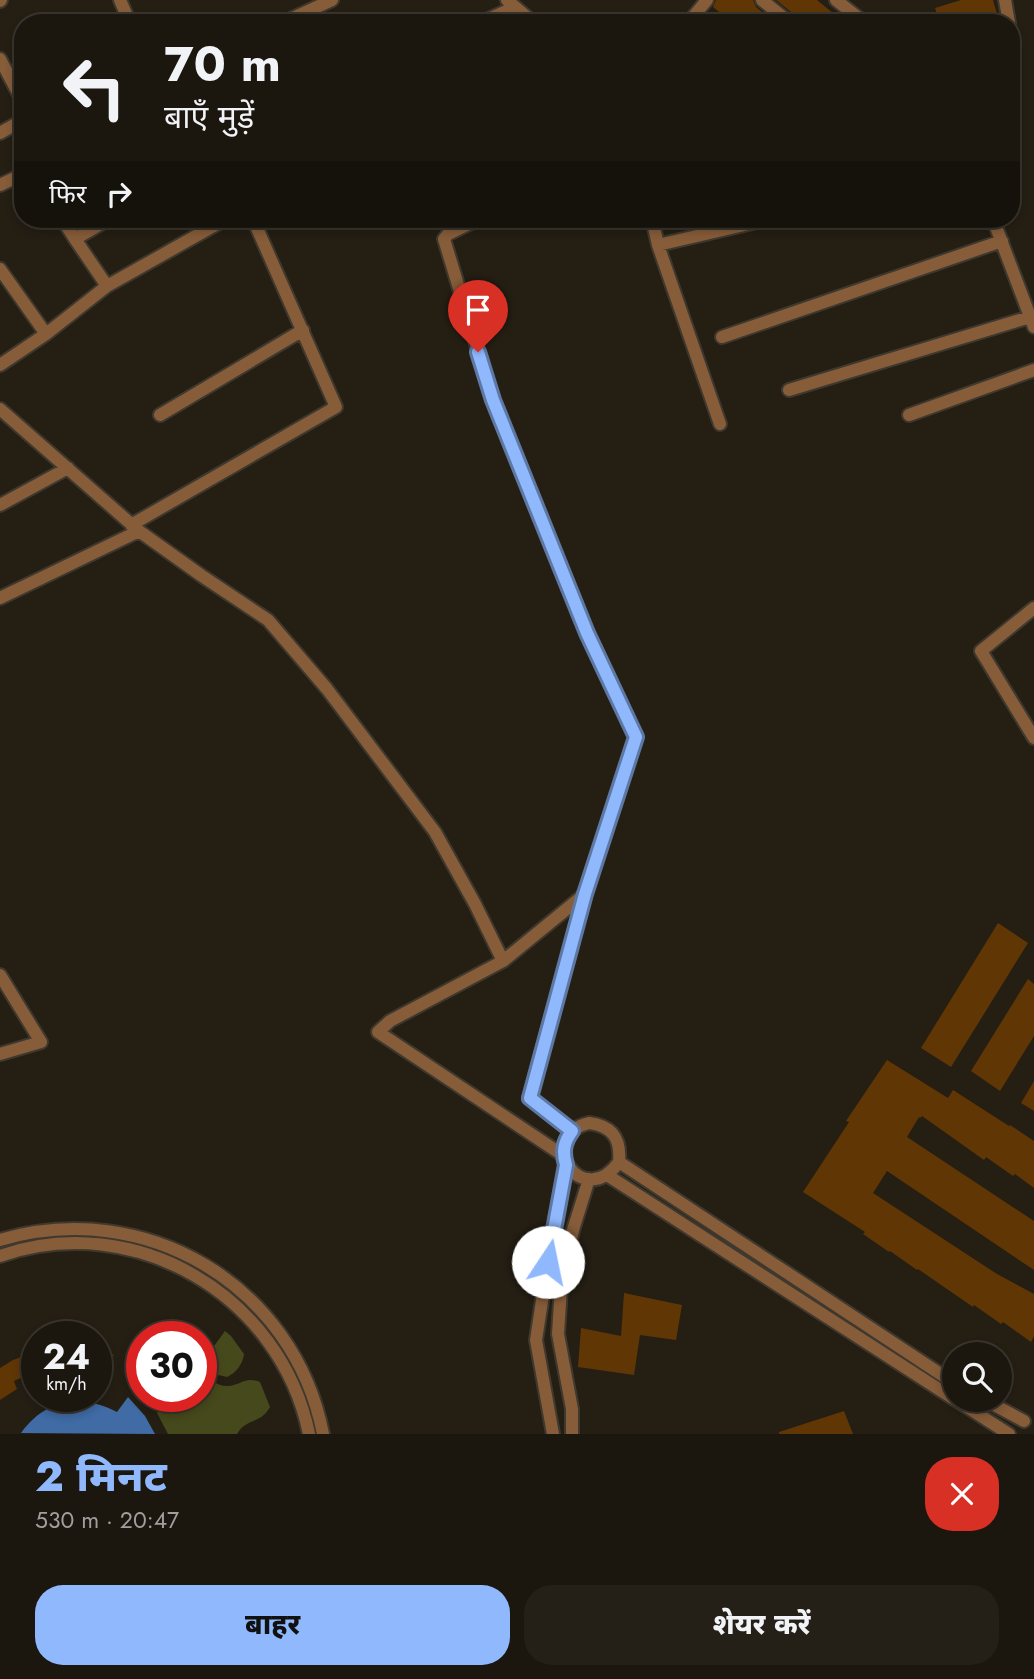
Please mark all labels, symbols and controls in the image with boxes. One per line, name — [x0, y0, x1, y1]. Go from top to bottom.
text: 70 m — [164, 29, 281, 99]
icon: left — [49, 42, 140, 133]
text: बाएँ मुड़ें — [164, 94, 254, 140]
text: फिर — [49, 175, 86, 213]
icon: right — [100, 175, 138, 213]
pin — [448, 280, 508, 352]
icon: arrive — [459, 291, 497, 329]
position arrow — [511, 1225, 585, 1299]
speed limit sign: 30 — [126, 1321, 217, 1412]
text: 24 — [43, 1332, 90, 1382]
map controls — [942, 1342, 1012, 1412]
button: search — [942, 1342, 1012, 1412]
text: km/h — [46, 1371, 87, 1397]
text: 2 मिनट — [35, 1446, 167, 1507]
button: close — [925, 1457, 999, 1531]
text: 530 m · 20:47 — [35, 1503, 179, 1537]
button: बाहर — [35, 1585, 510, 1665]
button: शेयर करें — [524, 1585, 999, 1665]

